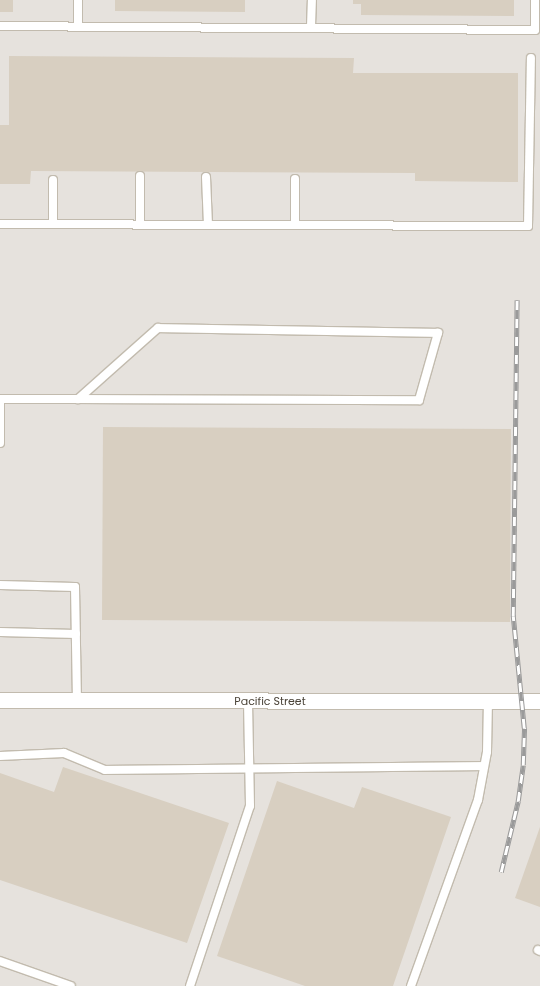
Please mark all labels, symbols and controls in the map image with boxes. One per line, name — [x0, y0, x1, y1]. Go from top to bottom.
street label: Pacific Street — [234, 694, 306, 708]

